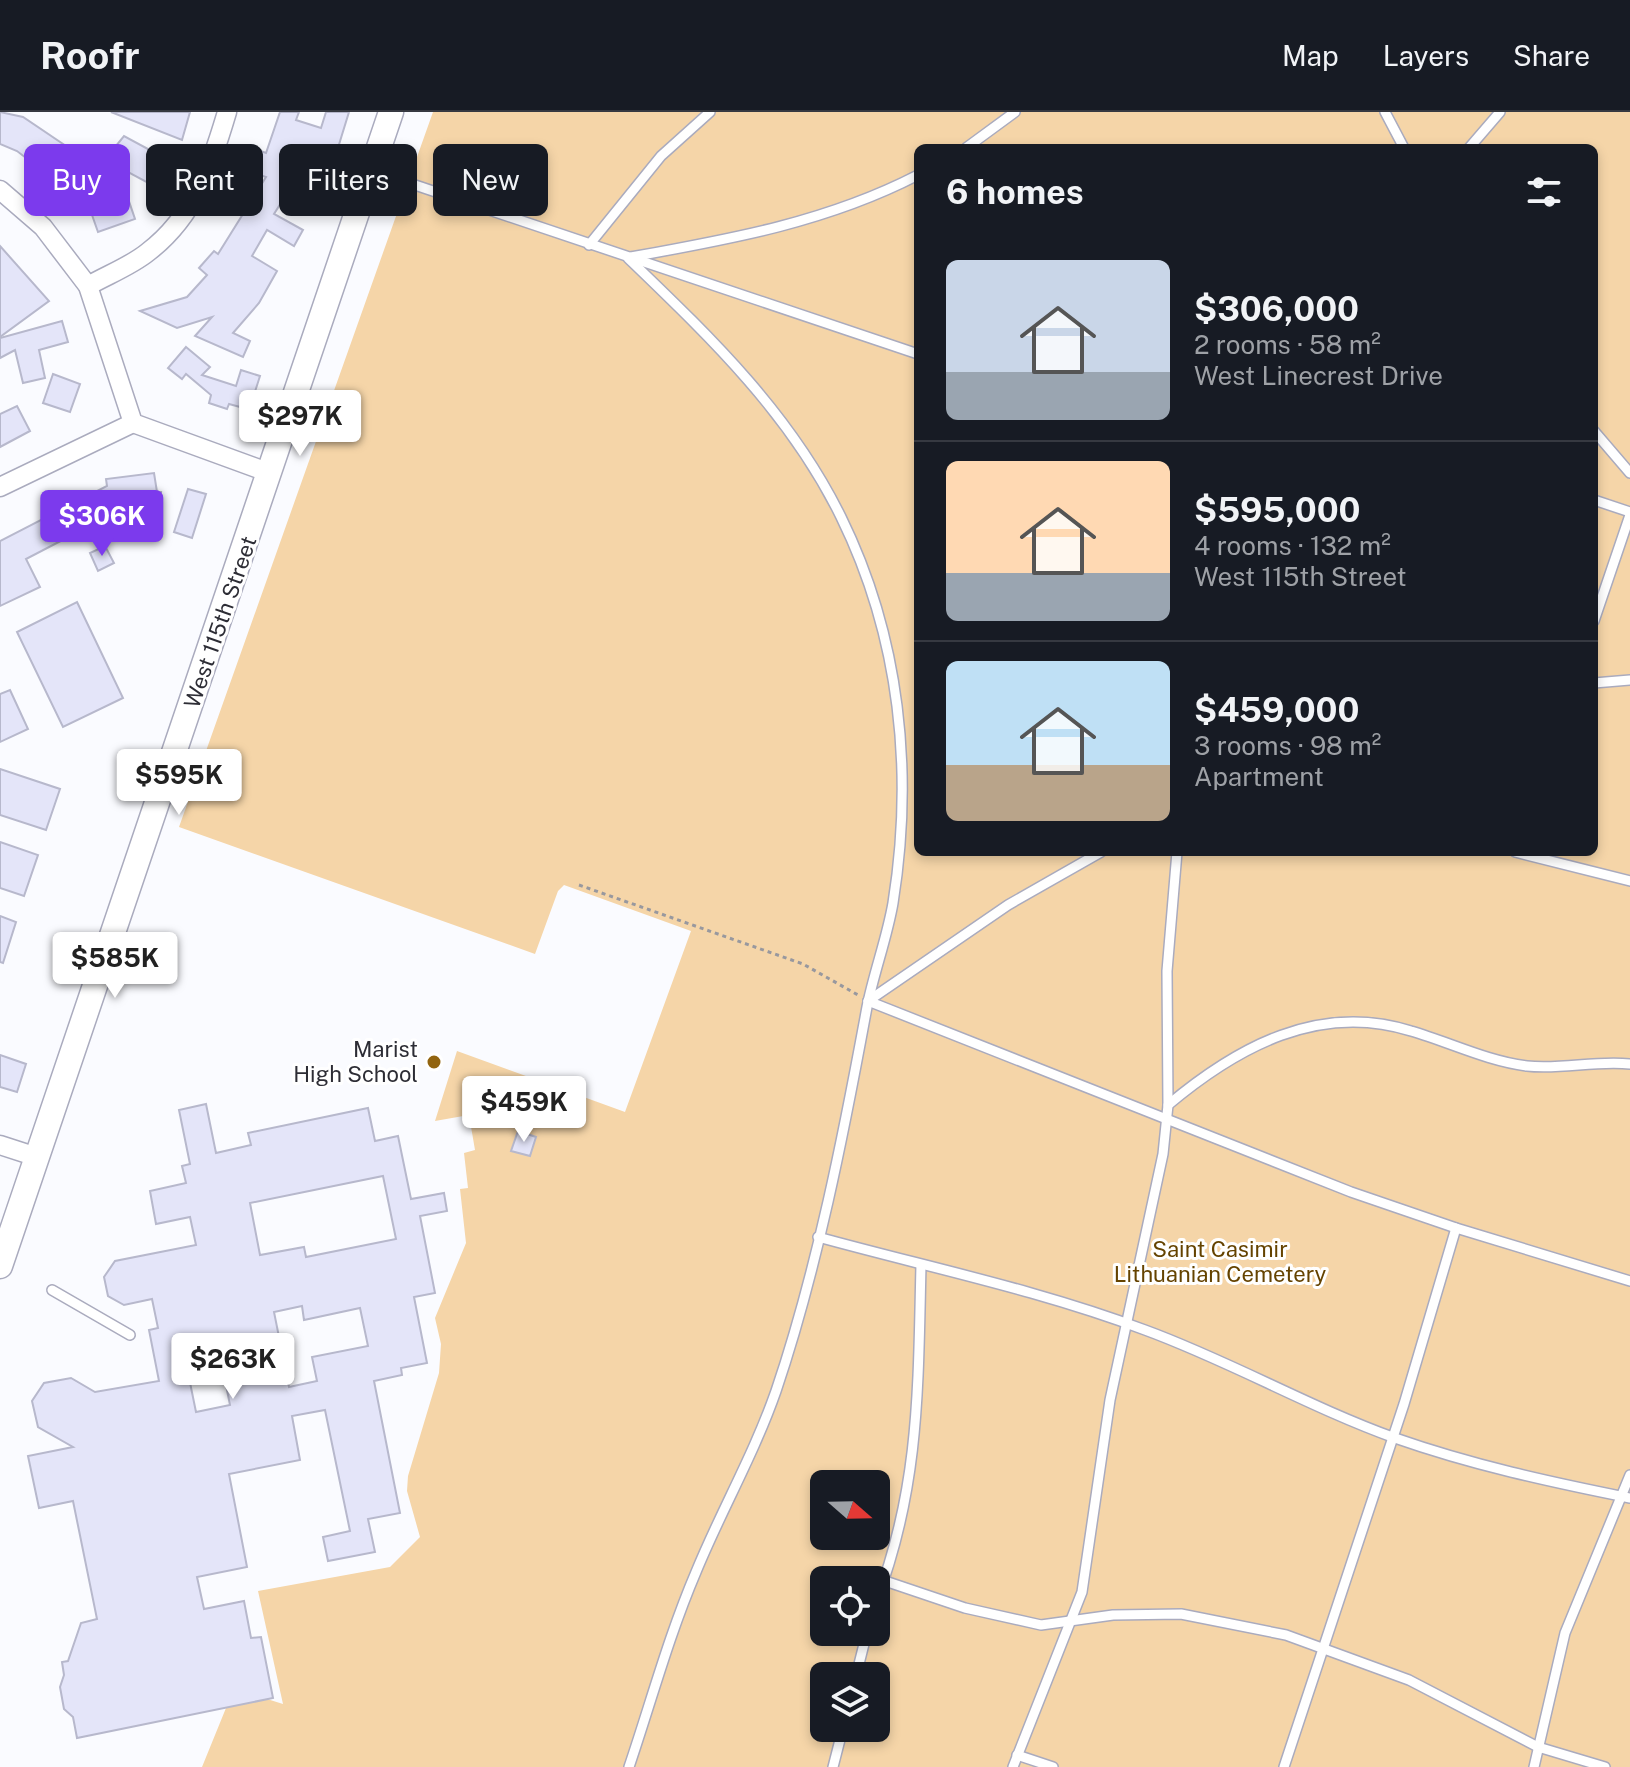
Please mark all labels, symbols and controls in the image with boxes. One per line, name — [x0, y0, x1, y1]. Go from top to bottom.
text: Roofr — [40, 33, 140, 78]
text: Map — [1282, 39, 1339, 72]
text: Layers — [1383, 39, 1469, 72]
text: Share — [1513, 39, 1590, 72]
chip: Buy — [24, 144, 130, 216]
chip: Rent — [146, 144, 263, 216]
chip: Filters — [279, 144, 417, 216]
chip: New — [433, 144, 548, 216]
icon: filters — [1522, 170, 1566, 214]
text: 6 homes — [946, 172, 1084, 212]
text: $306,000 — [1194, 289, 1359, 329]
icon: home — [1010, 292, 1106, 388]
text: 2 rooms · 58 m² — [1194, 329, 1381, 360]
text: West Linecrest Drive — [1194, 360, 1443, 391]
pin: $297K — [244, 390, 356, 458]
text: $297K — [257, 400, 343, 431]
pin: $306K — [46, 490, 158, 558]
text: $595,000 — [1194, 490, 1360, 530]
icon: home — [1010, 493, 1106, 589]
text: $306K — [58, 500, 146, 531]
text: 4 rooms · 132 m² — [1194, 530, 1391, 561]
street label: West 115th Street — [178, 533, 262, 711]
text: West 115th Street — [1194, 561, 1407, 592]
text: $459,000 — [1194, 690, 1359, 730]
icon: home — [1010, 693, 1106, 789]
text: 3 rooms · 98 m² — [1194, 730, 1381, 761]
pin: $595K — [123, 749, 235, 817]
text: $595K — [135, 759, 223, 790]
text: Apartment — [1194, 761, 1324, 792]
pin: $585K — [59, 932, 171, 1000]
text: $585K — [71, 942, 159, 973]
place label: Marist High School — [293, 1036, 418, 1087]
marker: Marist High School — [425, 1053, 443, 1071]
pin: $459K — [468, 1076, 580, 1144]
text: $459K — [480, 1086, 568, 1117]
park label: Saint Casimir Lithuanian Cemetery — [1114, 1236, 1327, 1287]
pin: $263K — [177, 1333, 289, 1401]
text: $263K — [189, 1343, 277, 1374]
north arrow — [810, 1470, 890, 1550]
map controls — [810, 1470, 890, 1742]
button: locate — [810, 1566, 890, 1646]
button: layers — [810, 1662, 890, 1742]

